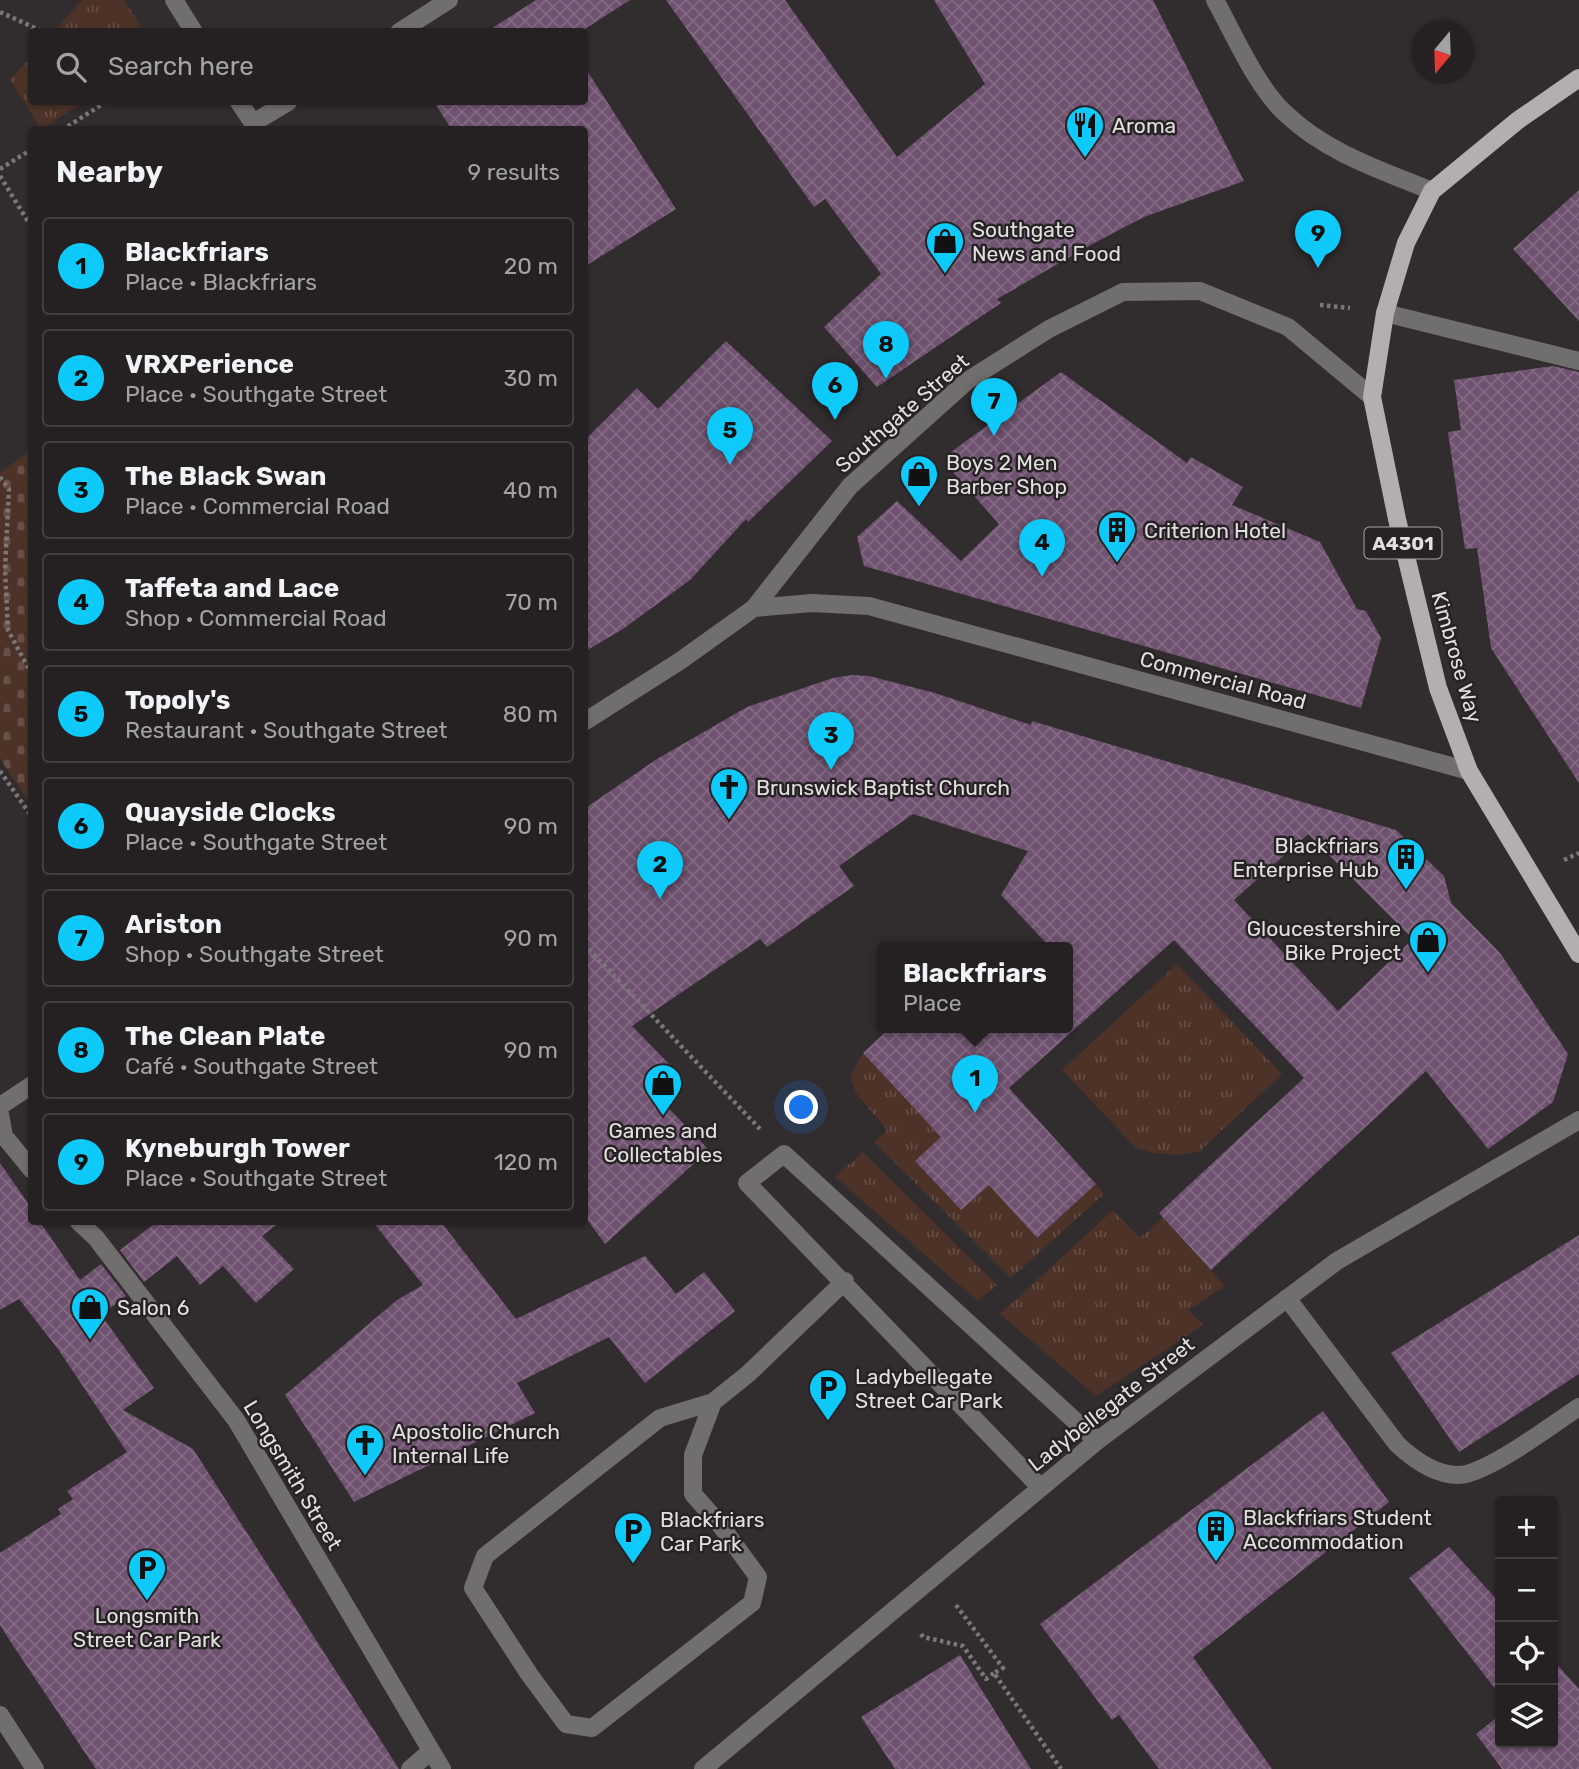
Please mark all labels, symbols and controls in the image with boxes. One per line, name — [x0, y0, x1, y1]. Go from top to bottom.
north arrow — [1411, 21, 1474, 84]
search box — [28, 28, 588, 105]
icon: search — [52, 48, 90, 86]
text: Search here — [108, 51, 254, 82]
restaurant icon: Aroma — [1064, 104, 1106, 159]
place label: Aroma — [1112, 113, 1176, 138]
text: Nearby — [56, 154, 163, 190]
text: 9 results — [467, 158, 560, 186]
pin: 9 — [1295, 210, 1341, 268]
place label: Southgate News and Food — [972, 217, 1121, 266]
shop icon: Southgate News and Food — [924, 220, 966, 275]
text: Blackfriars — [125, 237, 269, 268]
text: 1 — [75, 252, 87, 280]
text: 20 m — [504, 252, 558, 280]
text: Place · Blackfriars — [125, 268, 317, 296]
pin: 8 — [863, 321, 909, 379]
street label: Southgate Street — [830, 348, 974, 478]
text: VRXPerience — [125, 349, 294, 380]
pin: 6 — [812, 362, 858, 420]
text: 2 — [74, 364, 88, 392]
text: 30 m — [503, 364, 558, 392]
pin: 7 — [971, 378, 1017, 436]
text: Place · Southgate Street — [125, 380, 387, 408]
pin: 5 — [707, 407, 753, 465]
place label: Boys 2 Men Barber Shop — [946, 450, 1067, 499]
shop icon: Boys 2 Men Barber Shop — [898, 453, 940, 508]
text: The Black Swan — [125, 461, 327, 492]
text: 3 — [73, 476, 89, 504]
text: 40 m — [503, 476, 558, 504]
text: Place · Commercial Road — [125, 492, 390, 520]
building icon: Criterion Hotel — [1096, 509, 1138, 564]
place label: Criterion Hotel — [1144, 518, 1286, 543]
pin: 4 — [1019, 519, 1065, 577]
road number: A4301 — [1364, 528, 1442, 558]
text: Taffeta and Lace — [125, 573, 339, 604]
text: 4 — [73, 588, 89, 616]
text: 70 m — [506, 588, 558, 616]
street label: Kimbrose Way — [1426, 589, 1488, 726]
text: Shop · Commercial Road — [125, 604, 387, 632]
street label: Commercial Road — [1137, 646, 1309, 714]
text: Topoly's — [125, 685, 230, 716]
text: 5 — [74, 700, 88, 728]
text: 80 m — [503, 700, 558, 728]
pin: 3 — [808, 712, 854, 770]
text: Restaurant · Southgate Street — [125, 716, 448, 744]
church icon: Brunswick Baptist Church — [708, 766, 750, 821]
place label: Brunswick Baptist Church — [756, 775, 1010, 800]
text: Quayside Clocks — [125, 797, 336, 828]
text: 6 — [74, 812, 88, 840]
text: 90 m — [504, 812, 558, 840]
text: Place · Southgate Street — [125, 828, 387, 856]
place label: Blackfriars Enterprise Hub — [1232, 833, 1379, 882]
building icon: Blackfriars Enterprise Hub — [1385, 836, 1427, 891]
pin: 2 — [637, 841, 683, 899]
text: Ariston — [125, 909, 222, 940]
place label: Gloucestershire Bike Project — [1247, 916, 1401, 965]
shop icon: Gloucestershire Bike Project — [1407, 919, 1449, 974]
text: 7 — [74, 924, 88, 952]
text: 90 m — [504, 924, 558, 952]
text: Shop · Southgate Street — [125, 940, 384, 968]
popup — [877, 942, 1073, 1033]
text: Blackfriars — [903, 958, 1047, 989]
text: Place — [903, 989, 962, 1017]
text: The Clean Plate — [125, 1021, 325, 1052]
text: 8 — [73, 1036, 89, 1064]
text: 90 m — [504, 1036, 558, 1064]
text: Café · Southgate Street — [125, 1052, 378, 1080]
pin: 1 — [952, 1055, 998, 1113]
shop icon: Games and Collectables — [642, 1062, 684, 1117]
your location — [784, 1090, 818, 1124]
place label: Games and Collectables — [603, 1118, 723, 1167]
text: Kyneburgh Tower — [125, 1133, 350, 1164]
text: 9 — [74, 1148, 88, 1176]
text: 120 m — [494, 1148, 558, 1176]
text: Place · Southgate Street — [125, 1164, 387, 1192]
shop icon: Salon 6 — [69, 1286, 111, 1341]
place label: Salon 6 — [117, 1295, 189, 1320]
street label: Ladybellegate Street — [1023, 1331, 1199, 1477]
place label: Ladybellegate Street Car Park — [855, 1364, 1003, 1413]
parking icon: Ladybellegate Street Car Park — [807, 1367, 849, 1422]
street label: Longsmith Street — [238, 1396, 348, 1554]
place label: Apostolic Church Internal Life — [392, 1419, 560, 1468]
church icon: Apostolic Church Internal Life — [344, 1422, 386, 1477]
map controls — [1495, 1496, 1558, 1748]
button: + — [1495, 1496, 1558, 1559]
place label: Blackfriars Student Accommodation — [1243, 1505, 1432, 1554]
place label: Blackfriars Car Park — [660, 1507, 765, 1556]
building icon: Blackfriars Student Accommodation — [1195, 1508, 1237, 1563]
parking icon: Blackfriars Car Park — [612, 1510, 654, 1565]
parking icon: Longsmith Street Car Park — [126, 1547, 168, 1602]
button: − — [1495, 1559, 1558, 1622]
place label: Longsmith Street Car Park — [73, 1603, 221, 1652]
button: locate — [1495, 1622, 1558, 1685]
button: layers — [1495, 1685, 1558, 1748]

